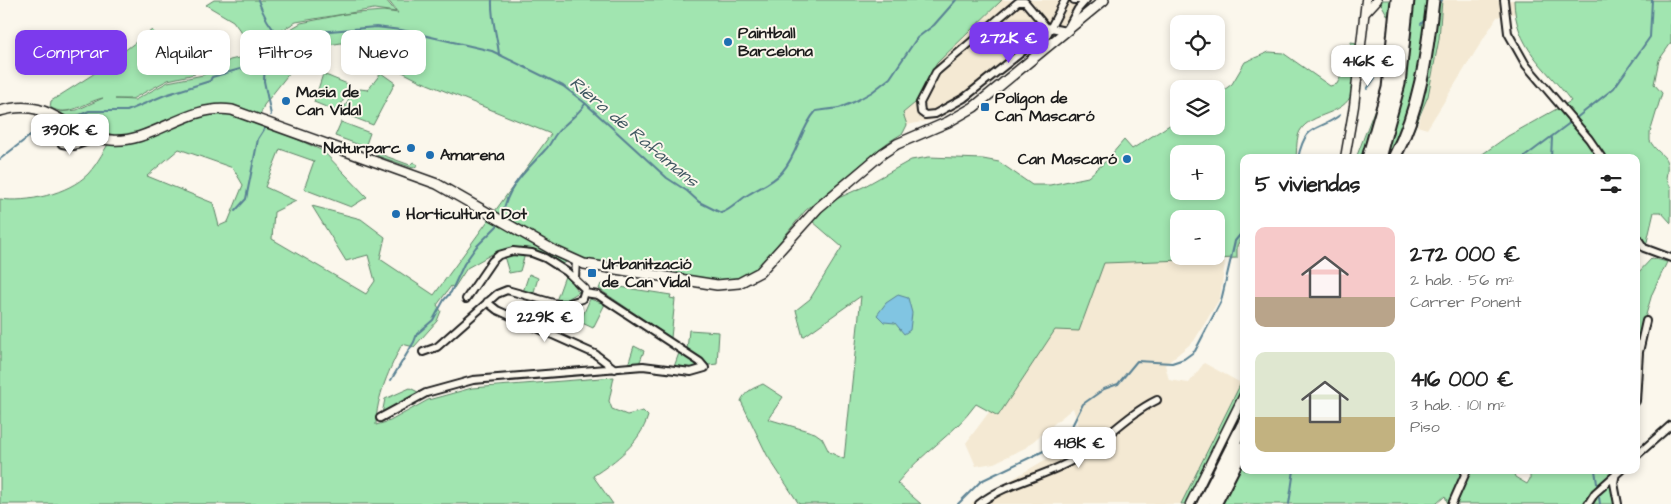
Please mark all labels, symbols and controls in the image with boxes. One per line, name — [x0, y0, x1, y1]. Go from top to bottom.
map controls — [1170, 15, 1225, 265]
button: locate — [1170, 15, 1225, 70]
place label: Paintball Barcelona — [738, 22, 814, 62]
pin: 272K € — [968, 22, 1050, 64]
text: 272K € — [981, 27, 1037, 49]
chip: Comprar — [15, 30, 127, 75]
chip: Alquilar — [137, 30, 230, 75]
chip: Filtros — [240, 30, 331, 75]
chip: Nuevo — [341, 30, 426, 75]
marker: Paintball Barcelona — [722, 36, 734, 48]
pin: 416K € — [1327, 44, 1409, 87]
text: 416K € — [1342, 50, 1394, 72]
water label: Riera de Rafamans — [564, 71, 704, 194]
button: layers — [1170, 80, 1225, 135]
place label: Masia de Can Vidal — [296, 81, 362, 121]
place label: Polígon de Can Mascaró — [995, 87, 1095, 127]
marker: Masia de Can Vidal — [280, 95, 292, 107]
marker: Polígon de Can Mascaró — [979, 101, 991, 113]
pin: 390K € — [29, 114, 111, 156]
text: 390K € — [42, 119, 98, 141]
place label: Naturparc — [323, 137, 402, 159]
marker: Naturparc — [405, 142, 417, 154]
place label: Amarena — [440, 144, 505, 166]
button: + — [1170, 145, 1225, 200]
place label: Can Mascaró — [1018, 148, 1118, 170]
marker: Amarena — [424, 149, 436, 161]
marker: Can Mascaró — [1121, 153, 1133, 165]
text: 5 viviendas — [1255, 170, 1360, 199]
icon: filters — [1597, 170, 1625, 198]
place label: Horticultura Dot — [406, 203, 528, 225]
marker: Horticultura Dot — [390, 208, 402, 220]
button: − — [1170, 210, 1225, 265]
text: 272 000 € — [1410, 240, 1520, 269]
icon: home — [1295, 247, 1355, 307]
place label: Urbanització de Can Vidal — [601, 253, 692, 293]
marker: Urbanització de Can Vidal — [586, 267, 598, 279]
text: 2 hab. · 56 m² — [1410, 269, 1514, 291]
text: Carrer Ponent — [1410, 291, 1521, 313]
pin: 229K € — [504, 300, 586, 343]
text: 229K € — [517, 306, 573, 328]
text: 416 000 € — [1410, 365, 1513, 394]
icon: home — [1295, 372, 1355, 432]
text: 3 hab. · 101 m² — [1410, 394, 1506, 416]
text: Piso — [1410, 416, 1440, 438]
pin: 418K € — [1038, 426, 1120, 469]
text: 418K € — [1053, 432, 1105, 454]

